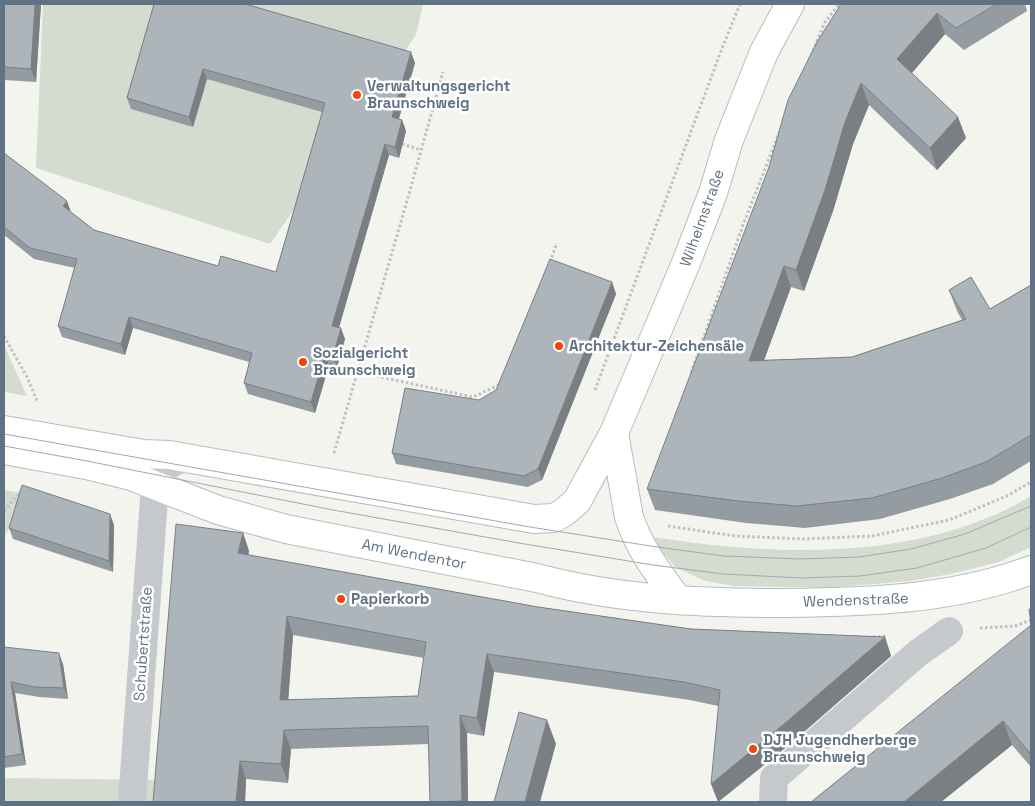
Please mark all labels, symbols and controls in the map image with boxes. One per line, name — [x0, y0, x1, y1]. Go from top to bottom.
place label: Verwaltungsgericht Braunschweig — [367, 76, 511, 112]
marker: Verwaltungsgericht Braunschweig — [351, 89, 363, 101]
street label: Wilhelmstraße — [675, 167, 728, 269]
place label: Architektur-Zeichensäle — [569, 336, 745, 355]
marker: Architektur-Zeichensäle — [553, 340, 565, 352]
place label: Sozialgericht Braunschweig — [313, 343, 416, 379]
marker: Sozialgericht Braunschweig — [297, 356, 309, 368]
street label: Am Wendentor — [360, 534, 468, 573]
street label: Schubertstraße — [129, 586, 156, 702]
street label: Wendenstraße — [803, 588, 909, 611]
place label: Papierkorb — [351, 589, 429, 608]
marker: Papierkorb — [335, 593, 347, 605]
place label: DJH Jugendherberge Braunschweig — [763, 730, 917, 766]
marker: DJH Jugendherberge Braunschweig — [747, 743, 759, 755]

